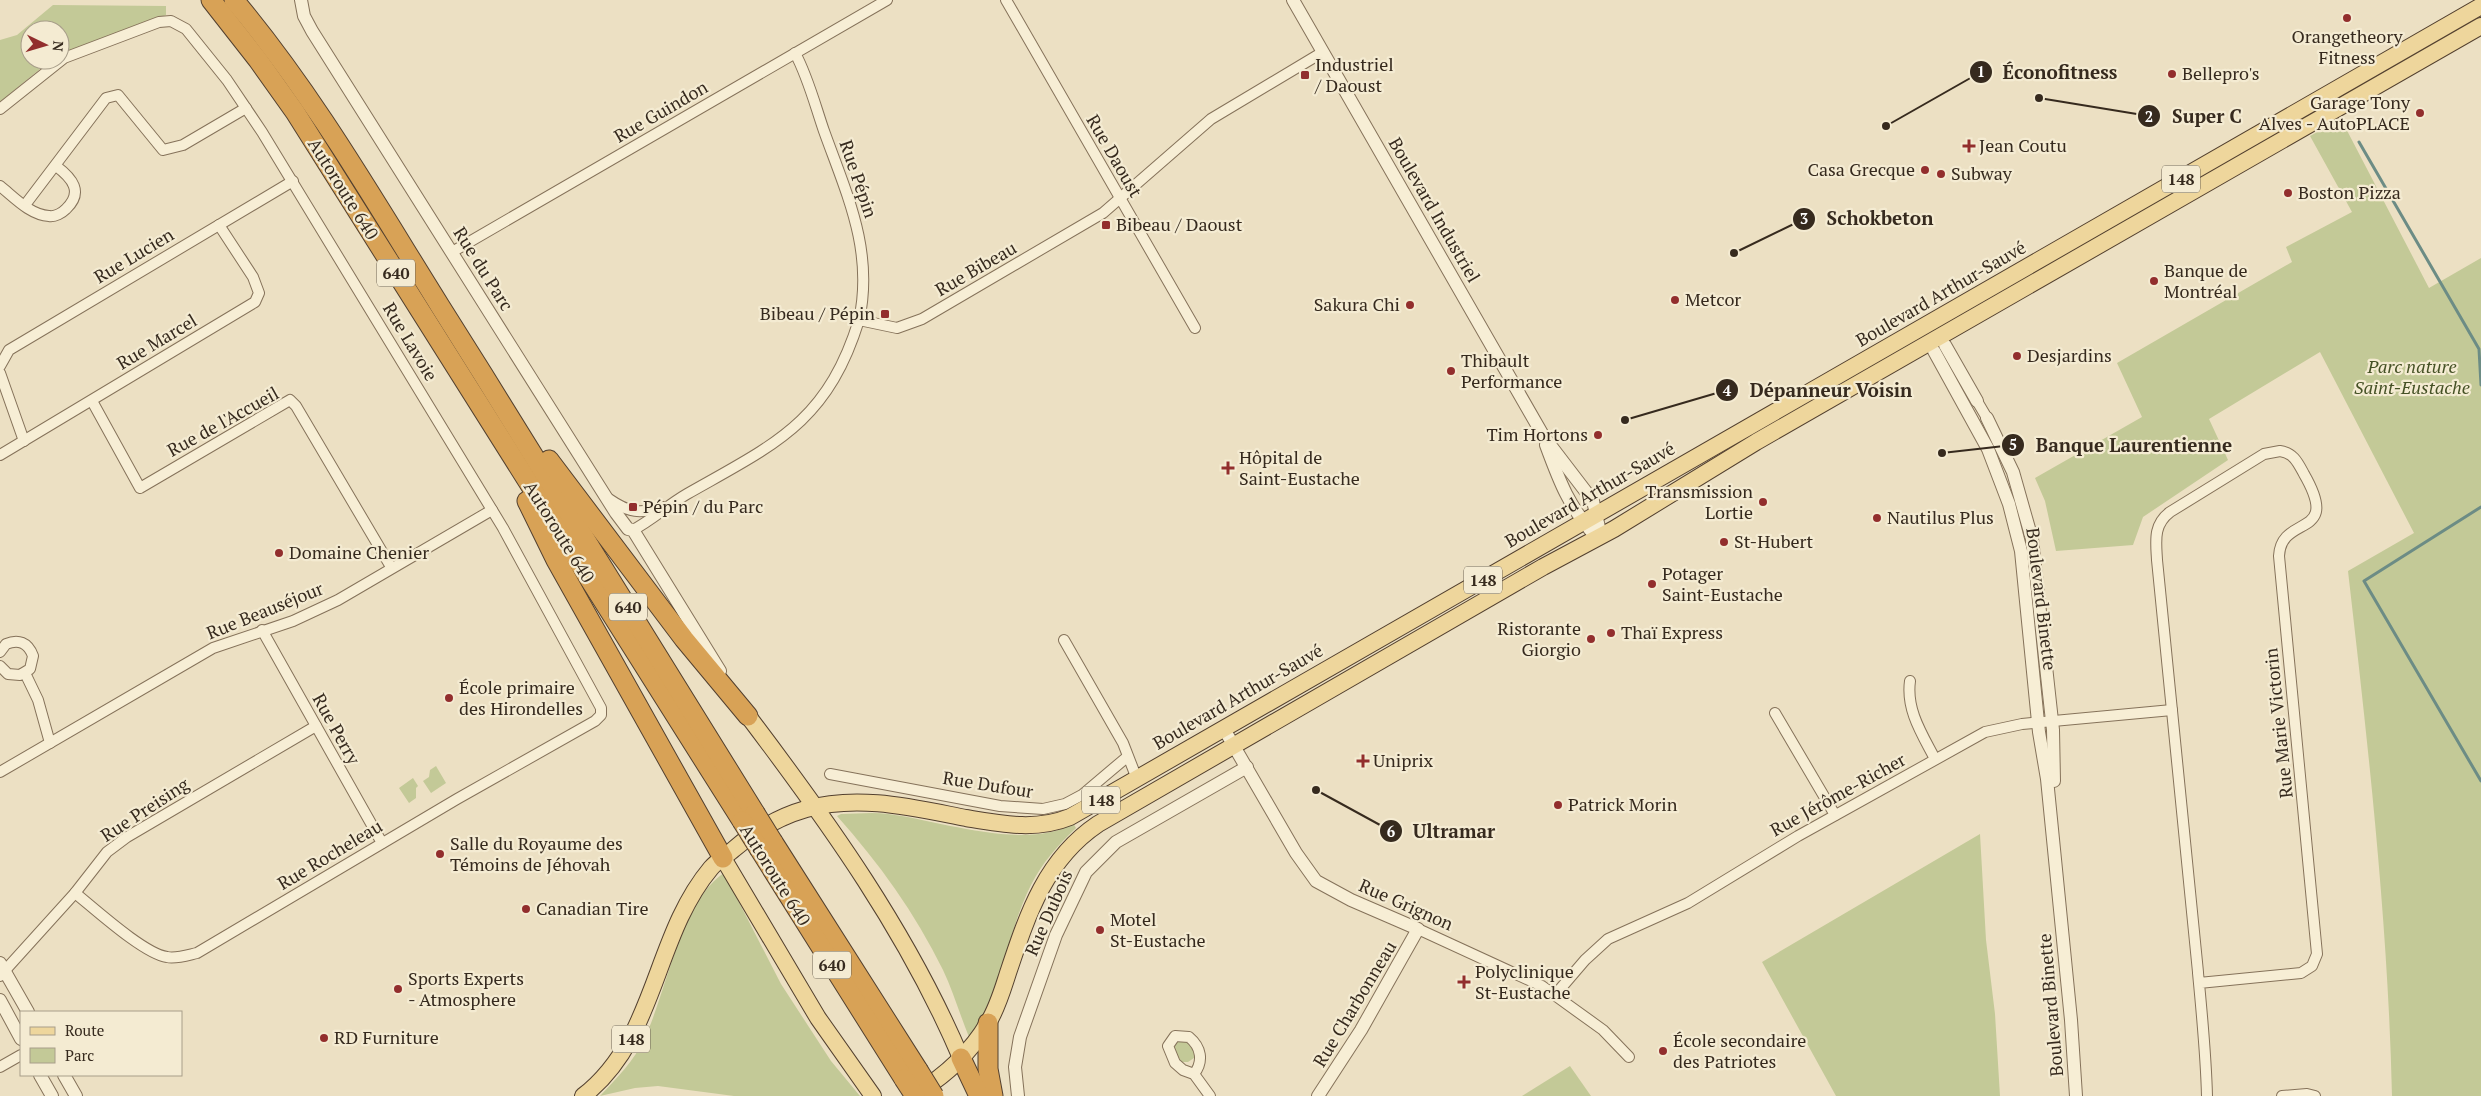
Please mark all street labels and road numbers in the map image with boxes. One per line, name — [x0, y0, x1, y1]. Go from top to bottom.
street label: Rue Guindon — [609, 74, 712, 148]
street label: Rue Daoust — [1082, 110, 1148, 202]
street label: Autoroute 640 — [303, 133, 385, 244]
street label: Boulevard Industriel — [1384, 133, 1486, 286]
street label: Rue Pépin — [834, 137, 884, 221]
road number: 148 — [2162, 165, 2200, 192]
street label: Rue Lucien — [89, 222, 178, 288]
street label: Rue du Parc — [448, 222, 519, 315]
street label: Rue Bibeau — [931, 235, 1020, 301]
street label: Boulevard Arthur-Sauvé — [1851, 235, 2030, 352]
road number: 640 — [377, 260, 415, 286]
street label: Rue Lavoie — [378, 298, 444, 385]
street label: Rue Marcel — [112, 308, 201, 374]
street label: Rue de l'Accueil — [162, 381, 283, 462]
street label: Boulevard Arthur-Sauvé — [1500, 436, 1679, 553]
street label: Autoroute 640 — [519, 476, 601, 587]
street label: Boulevard Binette — [2021, 526, 2063, 672]
road number: 148 — [1464, 566, 1502, 594]
street label: Rue Beauséjour — [203, 576, 327, 644]
road number: 640 — [609, 594, 647, 620]
street label: Boulevard Arthur-Sauvé — [1148, 638, 1327, 755]
street label: Rue Marie Victorin — [2258, 647, 2298, 799]
street label: Rue Perry — [308, 689, 367, 769]
street label: Rue Jérôme-Richer — [1766, 747, 1910, 841]
street label: Rue Dufour — [941, 765, 1035, 803]
street label: Rue Preising — [96, 771, 194, 847]
road number: 148 — [1082, 786, 1120, 814]
street label: Rue Rocheleau — [273, 813, 386, 895]
street label: Autoroute 640 — [735, 819, 817, 930]
street label: Rue Dubois — [1019, 866, 1078, 959]
street label: Rue Grignon — [1356, 873, 1458, 936]
street label: Boulevard Binette — [2032, 933, 2068, 1078]
street label: Rue Charbonneau — [1307, 936, 1401, 1071]
road number: 640 — [813, 952, 851, 978]
road number: 148 — [612, 1026, 650, 1052]

